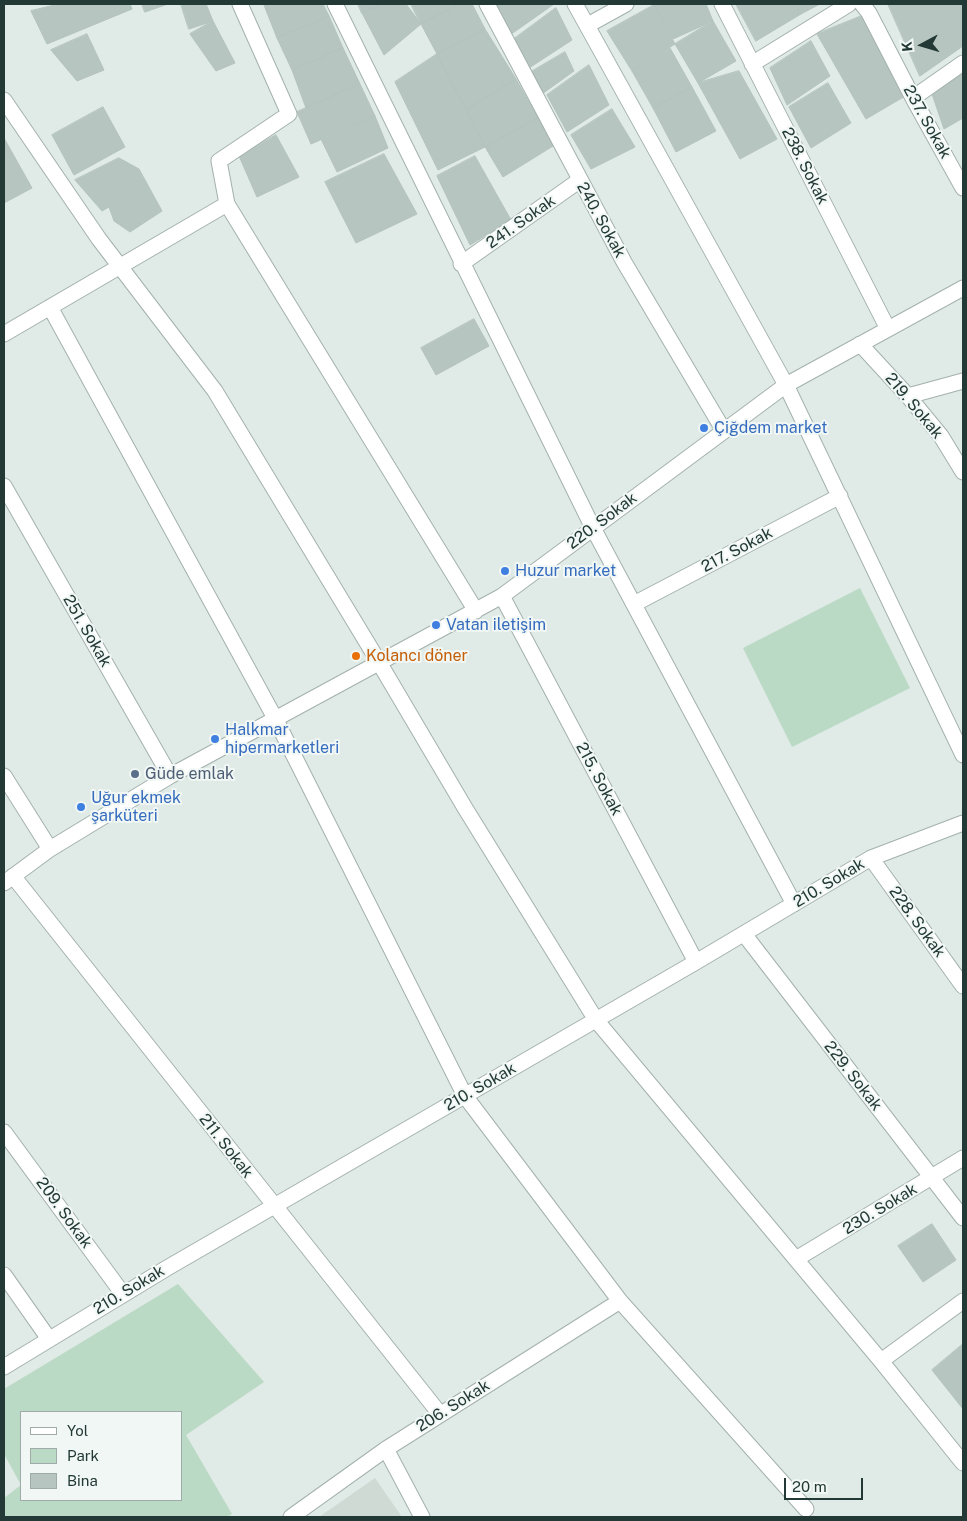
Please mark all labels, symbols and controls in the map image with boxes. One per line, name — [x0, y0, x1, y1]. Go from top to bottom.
north arrow — [897, 20, 947, 70]
text: K — [899, 41, 916, 52]
street label: 237. Sokak — [899, 82, 955, 162]
street label: 238. Sokak — [777, 124, 833, 208]
street label: 240. Sokak — [572, 179, 630, 261]
street label: 241. Sokak — [483, 191, 559, 253]
street label: 219. Sokak — [881, 369, 947, 443]
place label: Çiğdem market — [714, 418, 827, 438]
marker: Çiğdem market — [698, 422, 710, 434]
street label: 220. Sokak — [563, 488, 641, 554]
street label: 217. Sokak — [698, 523, 776, 577]
place label: Huzur market — [515, 561, 616, 581]
marker: Huzur market — [499, 565, 511, 577]
street label: 251. Sokak — [59, 591, 115, 671]
place label: Vatan iletişim — [446, 615, 546, 635]
marker: Vatan iletişim — [430, 619, 442, 631]
place label: Kolancı döner — [366, 646, 468, 666]
marker: Kolancı döner — [350, 650, 362, 662]
place label: Halkmar hipermarketleri — [225, 720, 339, 758]
marker: Halkmar hipermarketleri — [209, 733, 221, 745]
street label: 215. Sokak — [572, 739, 626, 819]
place label: Güde emlak — [145, 764, 234, 784]
marker: Güde emlak — [129, 768, 141, 780]
place label: Uğur ekmek şarküteri — [91, 788, 181, 826]
marker: Uğur ekmek şarküteri — [75, 801, 87, 813]
street label: 210. Sokak — [790, 854, 868, 912]
street label: 228. Sokak — [885, 883, 949, 961]
street label: 229. Sokak — [820, 1037, 886, 1115]
street label: 210. Sokak — [441, 1059, 519, 1115]
street label: 211. Sokak — [195, 1110, 257, 1182]
street label: 209. Sokak — [32, 1174, 96, 1252]
street label: 230. Sokak — [839, 1179, 921, 1239]
street label: 210. Sokak — [90, 1261, 168, 1319]
street label: 206. Sokak — [413, 1376, 493, 1436]
legend — [20, 1411, 182, 1501]
text: Yol — [67, 1422, 88, 1439]
text: Park — [67, 1447, 99, 1464]
scale bar — [787, 1468, 866, 1500]
text: Bina — [67, 1472, 98, 1489]
text: 20 m — [792, 1478, 827, 1495]

